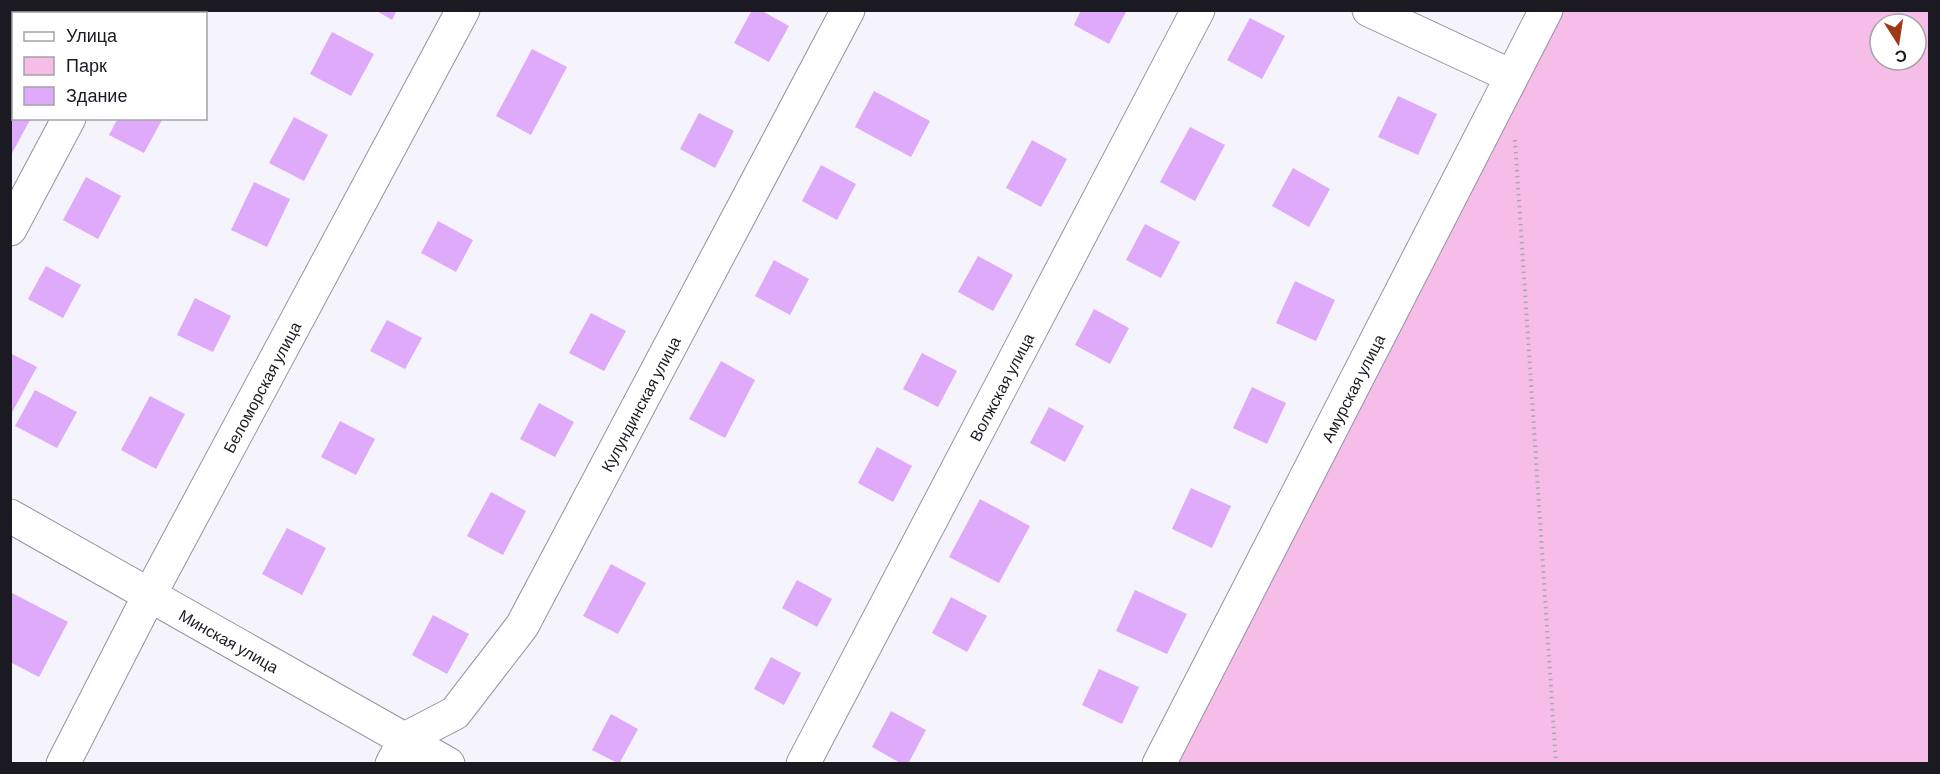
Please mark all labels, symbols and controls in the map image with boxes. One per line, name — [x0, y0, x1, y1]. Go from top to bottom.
legend — [12, 12, 207, 120]
north arrow — [1868, 12, 1928, 72]
text: Улица — [66, 24, 118, 46]
text: С — [1893, 47, 1909, 68]
text: Парк — [66, 54, 107, 76]
text: Здание — [66, 84, 127, 106]
street label: Беломорская улица — [218, 318, 304, 456]
street label: Волжская улица — [965, 329, 1037, 444]
street label: Амурская улица — [1317, 330, 1388, 445]
street label: Кулундинская улица — [596, 333, 683, 475]
street label: Минская улица — [176, 604, 282, 676]

